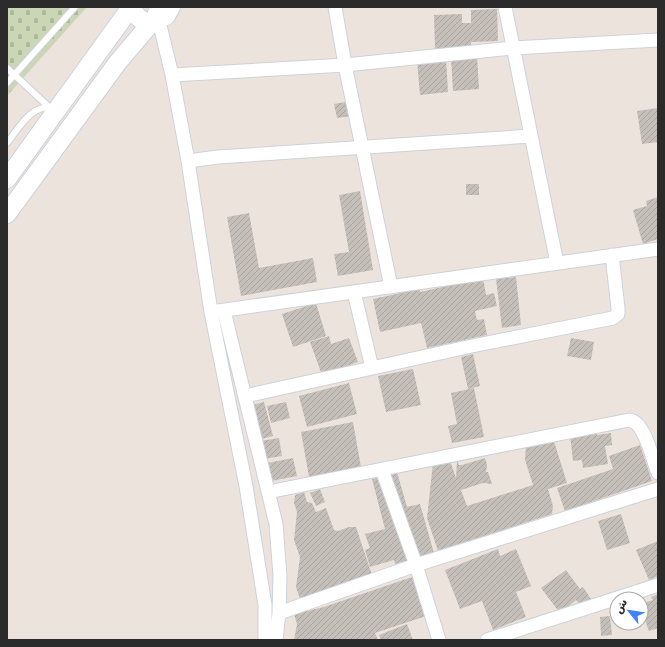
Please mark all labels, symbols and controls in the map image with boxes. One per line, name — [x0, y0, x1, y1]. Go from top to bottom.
north arrow — [609, 591, 649, 631]
text: ش — [611, 596, 630, 616]

